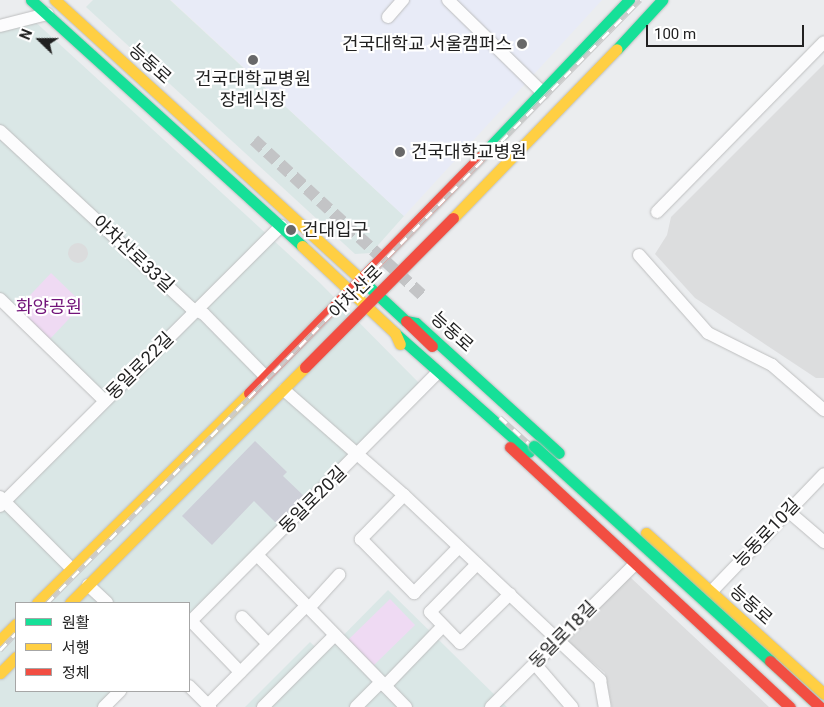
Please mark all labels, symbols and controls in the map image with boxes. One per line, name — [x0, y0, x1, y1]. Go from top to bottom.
north arrow — [15, 15, 65, 65]
scale bar — [649, 15, 806, 47]
text: 100 m — [654, 25, 696, 43]
text: N — [17, 27, 35, 42]
place label: 건국대학교 서울캠퍼스 — [342, 33, 512, 55]
marker: 건국대학교 서울캠퍼스 — [516, 38, 528, 50]
street label: 능동로 — [124, 39, 176, 89]
marker: 건국대학교병원 장례식장 — [246, 53, 260, 67]
place label: 건국대학교병원 장례식장 — [195, 69, 311, 112]
place label: 건국대학교병원 — [411, 141, 527, 163]
marker: 건국대학교병원 — [393, 145, 407, 159]
street label: 아차산로33길 — [88, 211, 178, 297]
place label: 건대입구 — [302, 219, 368, 241]
marker: 건대입구 — [284, 223, 298, 237]
street label: 아차산로 — [325, 261, 387, 323]
park label: 화양공원 — [16, 296, 82, 318]
street label: 능동로 — [426, 307, 478, 357]
street label: 동일로22길 — [102, 328, 178, 404]
street label: 동일로20길 — [275, 462, 351, 538]
street label: 능동로10길 — [729, 494, 805, 572]
street label: 능동로 — [725, 580, 777, 630]
street label: 동일로18길 — [525, 597, 601, 673]
legend — [15, 602, 190, 692]
text: 원활 — [62, 614, 90, 632]
text: 서행 — [62, 639, 90, 657]
text: 정체 — [62, 664, 90, 682]

